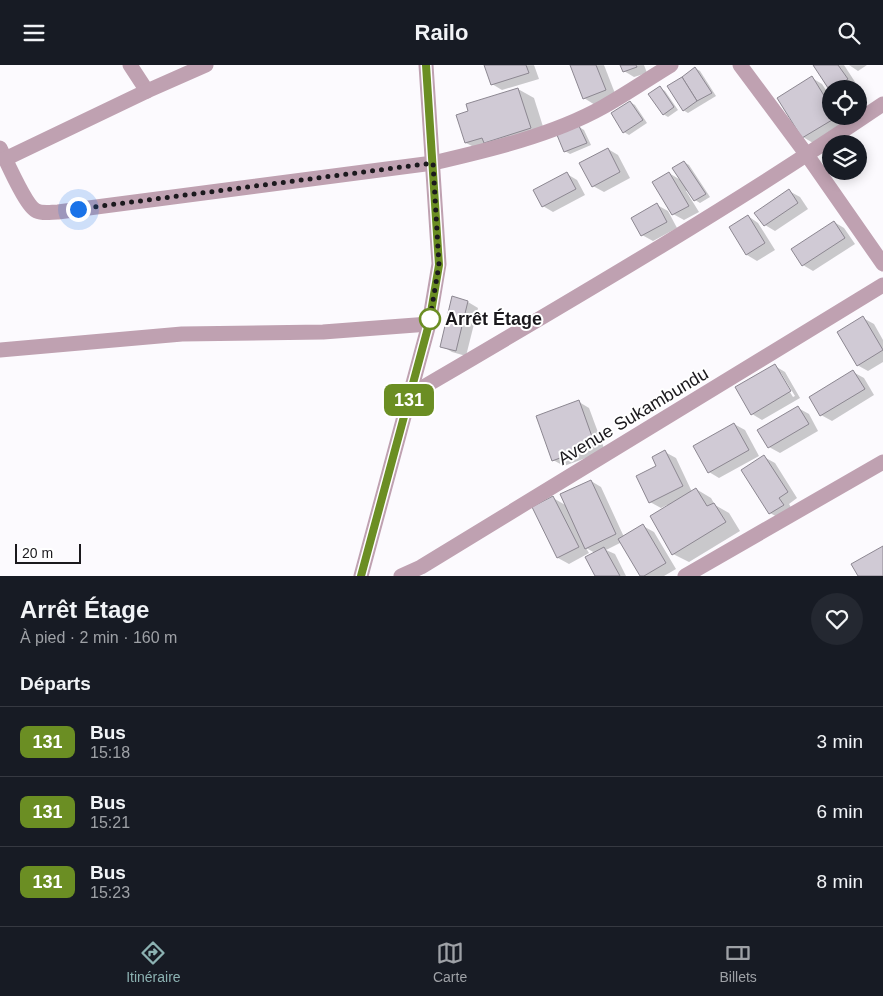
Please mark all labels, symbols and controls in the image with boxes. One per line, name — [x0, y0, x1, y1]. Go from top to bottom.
icon: menu — [20, 19, 48, 47]
icon: search — [835, 19, 863, 47]
text: Railo — [415, 20, 468, 45]
map controls — [822, 80, 867, 180]
button: locate — [822, 80, 867, 125]
button: layers — [822, 135, 867, 180]
your location — [66, 197, 91, 222]
marker: Arrêt Étage — [419, 308, 441, 330]
place label: Arrêt Étage — [445, 308, 542, 329]
street label: Avenue Sukambundu — [554, 363, 712, 469]
line badge: 131 — [380, 384, 438, 416]
text: 131 — [394, 390, 424, 410]
scale bar — [15, 541, 81, 564]
text: 20 m — [22, 545, 53, 561]
button: heart — [811, 593, 863, 645]
text: Arrêt Étage — [20, 596, 149, 623]
text: À pied · 2 min · 160 m — [20, 629, 177, 646]
text: Départs — [20, 673, 91, 694]
text: Bus — [90, 722, 126, 743]
text: 3 min — [817, 731, 863, 752]
text: 131 — [32, 732, 63, 752]
text: 15:18 — [90, 744, 130, 761]
text: Bus — [90, 792, 126, 813]
text: 6 min — [817, 801, 863, 822]
text: 131 — [32, 802, 63, 822]
text: 15:21 — [90, 814, 130, 831]
text: Bus — [90, 862, 126, 883]
text: 8 min — [817, 871, 863, 892]
text: 131 — [32, 872, 63, 892]
text: 15:23 — [90, 884, 130, 901]
tab: Itinéraire — [126, 939, 181, 985]
tab: Carte — [433, 939, 467, 985]
tab: Billets — [719, 939, 757, 985]

